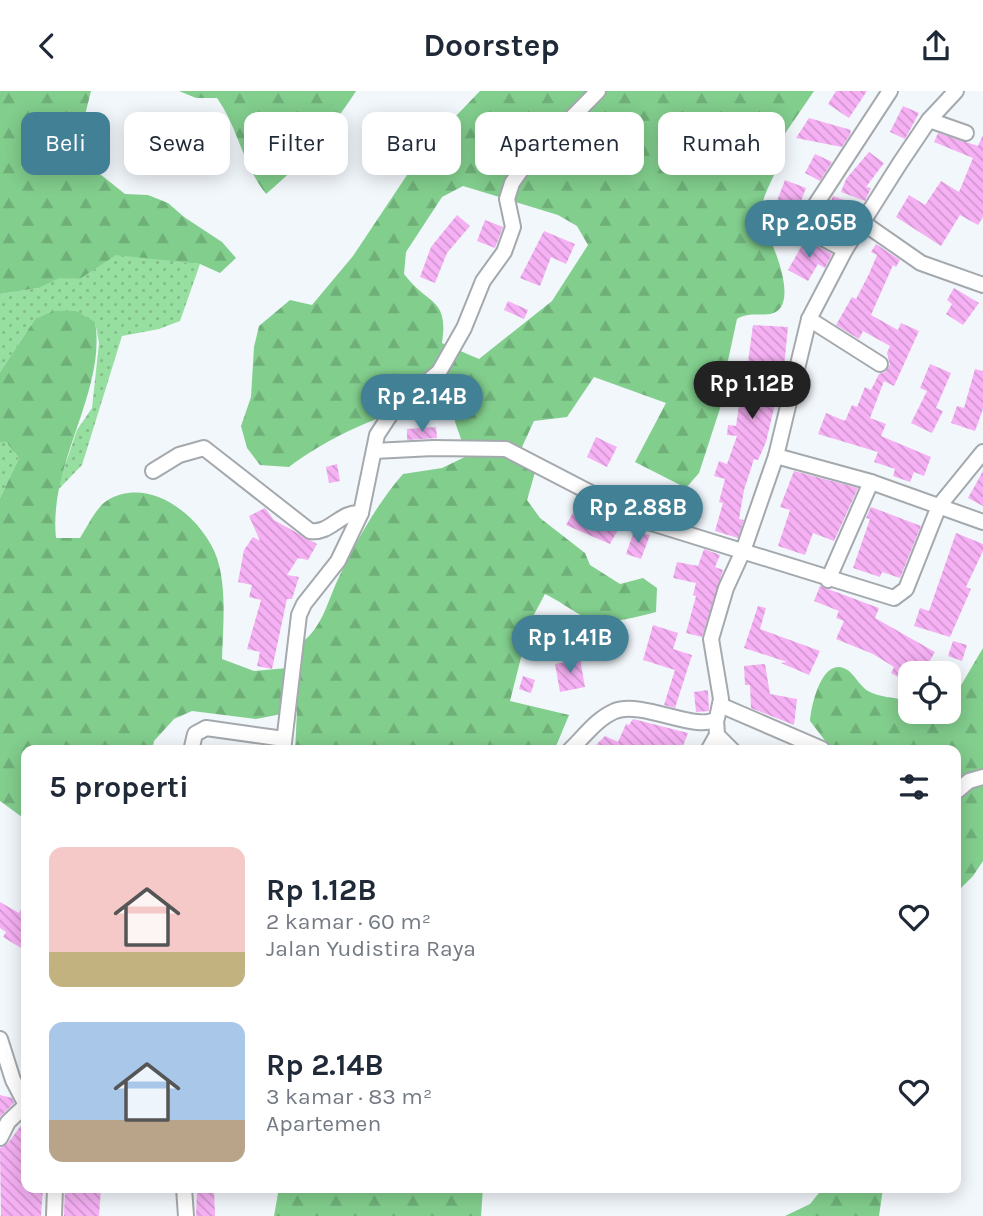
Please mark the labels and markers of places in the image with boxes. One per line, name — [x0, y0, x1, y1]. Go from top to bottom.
pin: Rp 2.05B — [737, 201, 881, 260]
pin: Rp 1.12B — [680, 361, 824, 421]
pin: Rp 2.14B — [350, 375, 494, 434]
pin: Rp 2.88B — [566, 485, 710, 545]
pin: Rp 1.41B — [498, 615, 642, 675]

